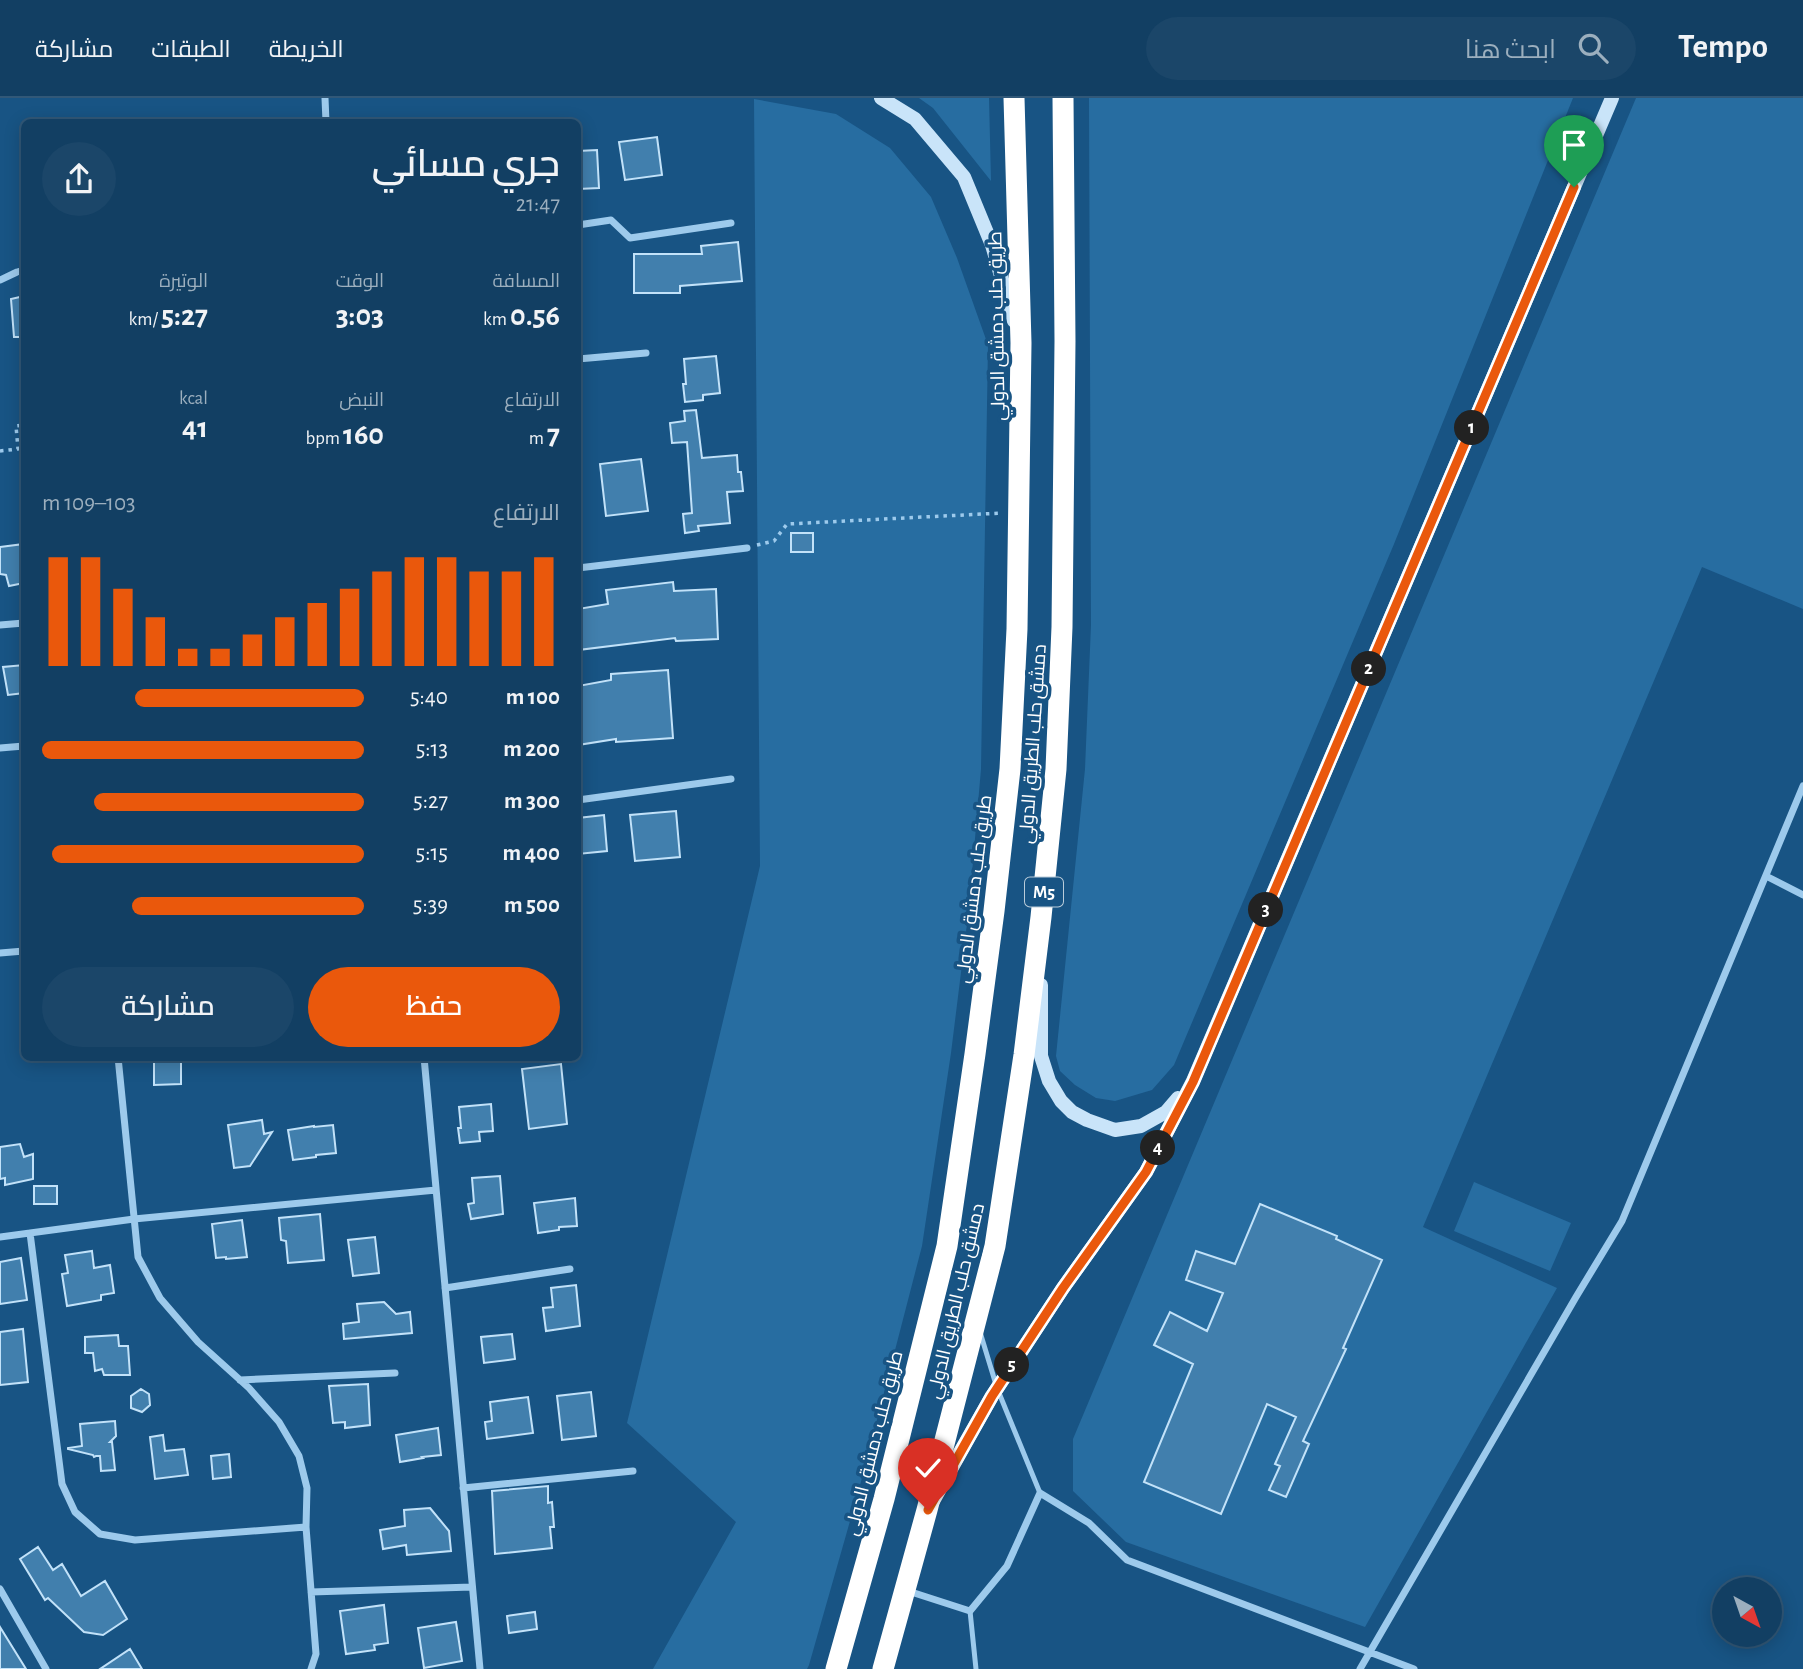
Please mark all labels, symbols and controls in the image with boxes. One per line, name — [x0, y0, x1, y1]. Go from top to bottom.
search box — [1146, 17, 1636, 80]
icon: search — [1574, 29, 1612, 67]
text: Tempo — [1678, 31, 1768, 64]
text: ابحث هنا — [1465, 37, 1556, 63]
text: مشاركة — [35, 38, 113, 62]
text: الطبقات — [151, 38, 231, 62]
text: الخريطة — [269, 38, 344, 62]
pin — [1544, 115, 1604, 187]
icon: arrive — [1555, 126, 1593, 164]
button: share — [42, 142, 116, 216]
text: جري مسائي — [372, 146, 560, 184]
text: 21:47 — [516, 193, 560, 216]
street label: طريق حلب دمشق الدولي — [985, 231, 1013, 421]
text: الوتيرة — [159, 272, 208, 291]
text: الوقت — [336, 272, 384, 291]
text: المسافة — [492, 272, 560, 291]
text: 5:27 — [161, 301, 208, 331]
text: 3:03 — [336, 301, 384, 331]
text: 0.56 — [510, 301, 560, 331]
text: /km — [129, 310, 161, 329]
text: km — [483, 310, 510, 329]
text: kcal — [179, 389, 208, 408]
text: النبض — [339, 391, 384, 410]
text: الارتفاع — [504, 391, 560, 410]
pin: 1 — [1454, 410, 1490, 446]
text: 41 — [182, 413, 208, 443]
text: 1 — [1468, 418, 1475, 437]
text: 160 — [343, 420, 384, 450]
text: 7 — [547, 420, 560, 450]
text: bpm — [305, 429, 343, 448]
text: m — [529, 429, 547, 448]
text: 103–109 m — [42, 492, 136, 515]
text: الارتفاع — [493, 502, 560, 525]
street label: دمشق حلب الطريق الدولي — [1016, 644, 1054, 845]
pin: 2 — [1352, 652, 1386, 686]
text: 2 — [1364, 659, 1373, 678]
text: 5:40 — [410, 686, 448, 709]
text: 100 m — [506, 686, 560, 709]
text: 5:13 — [416, 738, 448, 761]
text: 200 m — [503, 738, 560, 761]
text: 5:27 — [413, 790, 448, 813]
text: 300 m — [504, 790, 560, 813]
street label: طريق حلب دمشق الدولي — [953, 794, 999, 985]
text: 5:15 — [416, 842, 448, 865]
text: 400 m — [502, 842, 560, 865]
road number: M5 — [1025, 878, 1063, 906]
pin: 3 — [1248, 892, 1284, 928]
text: 5:39 — [413, 894, 448, 917]
text: 500 m — [504, 894, 560, 917]
text: 3 — [1261, 900, 1270, 919]
button: مشاركة — [42, 967, 294, 1047]
button: حفظ — [308, 967, 560, 1047]
pin: 4 — [1140, 1130, 1176, 1166]
text: 4 — [1153, 1138, 1162, 1157]
street label: دمشق حلب الطريق الدولي — [924, 1201, 992, 1402]
pin: 5 — [995, 1348, 1030, 1382]
street label: طريق حلب دمشق الدولي — [841, 1349, 910, 1539]
text: 5 — [1007, 1355, 1016, 1374]
pin — [898, 1438, 958, 1510]
icon: check — [909, 1449, 947, 1487]
north arrow — [1712, 1577, 1782, 1647]
map controls — [1712, 1577, 1782, 1647]

